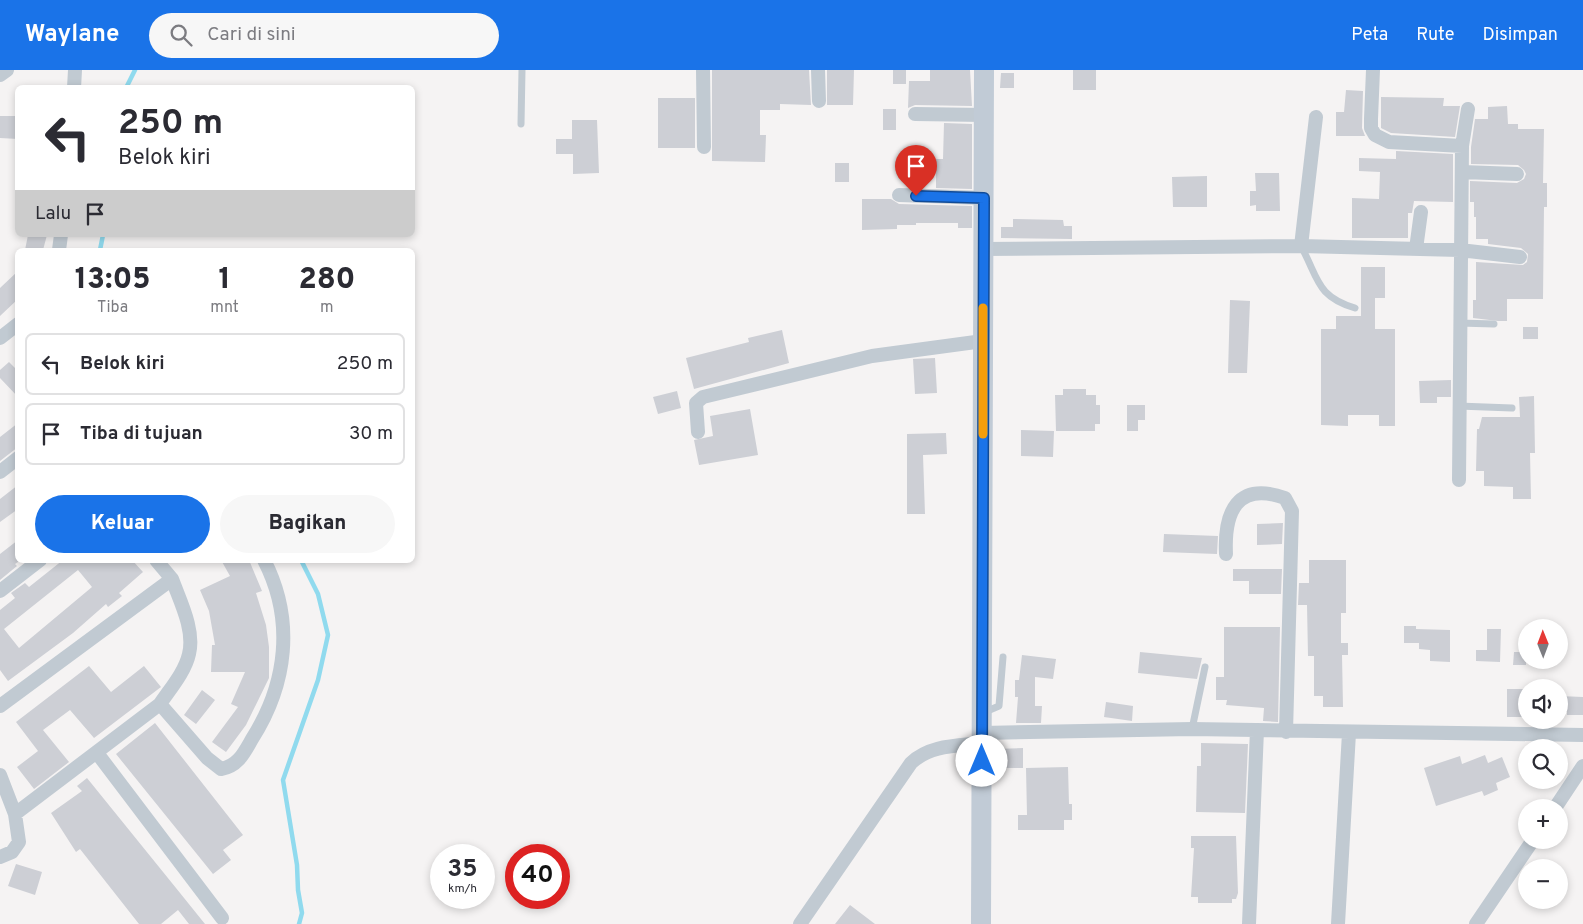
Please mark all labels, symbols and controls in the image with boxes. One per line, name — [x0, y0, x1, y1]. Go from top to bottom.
search box — [149, 13, 499, 58]
text: Waylane — [25, 20, 119, 50]
icon: search — [167, 21, 195, 49]
text: Cari di sini — [207, 23, 296, 47]
text: Peta — [1351, 24, 1388, 47]
text: Rute — [1416, 24, 1454, 47]
text: Disimpan — [1482, 24, 1558, 47]
text: 250 m — [118, 102, 223, 146]
icon: left — [35, 105, 100, 170]
text: Belok kiri — [118, 145, 211, 172]
pin — [895, 145, 937, 196]
icon: arrive — [902, 152, 930, 180]
icon: arrive — [81, 200, 109, 228]
text: Lalu — [35, 202, 71, 226]
text: 13:05 — [75, 262, 151, 299]
text: 1 — [218, 262, 231, 299]
text: 280 — [299, 262, 355, 299]
text: Tiba — [97, 298, 128, 318]
text: mnt — [210, 298, 239, 318]
text: m — [320, 298, 334, 318]
icon: left — [37, 350, 65, 378]
text: Belok kiri — [80, 352, 165, 376]
text: 250 m — [337, 352, 393, 376]
icon: arrive — [37, 420, 65, 448]
text: Tiba di tujuan — [80, 422, 203, 446]
text: 30 m — [349, 422, 393, 446]
button: Keluar — [35, 495, 210, 553]
button: Bagikan — [220, 495, 395, 553]
north arrow — [1518, 619, 1568, 669]
map controls — [1518, 619, 1568, 909]
button: sound — [1518, 679, 1568, 729]
position arrow — [955, 734, 1007, 786]
button: search — [1518, 739, 1568, 789]
button: + — [1518, 799, 1568, 849]
speed limit sign: 40 — [505, 844, 570, 909]
text: 35 — [447, 854, 478, 886]
button: − — [1518, 859, 1568, 909]
text: km/h — [448, 881, 477, 897]

